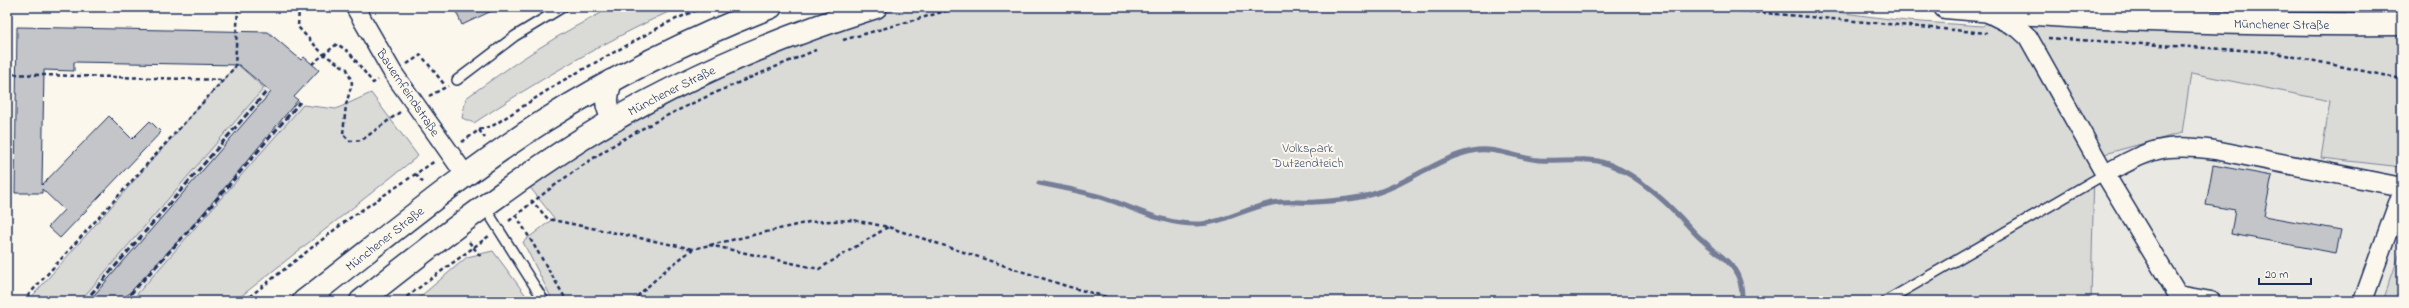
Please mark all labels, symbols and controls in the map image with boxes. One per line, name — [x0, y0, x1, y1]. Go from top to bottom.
street label: Münchener Straße — [2234, 15, 2329, 35]
street label: Bauernfeindstraße — [371, 44, 444, 141]
street label: Münchener Straße — [625, 61, 719, 121]
park label: Volkspark Dutzendteich — [1272, 139, 1343, 173]
street label: Münchener Straße — [342, 202, 429, 276]
scale bar — [2259, 260, 2311, 286]
text: 20 m — [2265, 266, 2288, 284]

